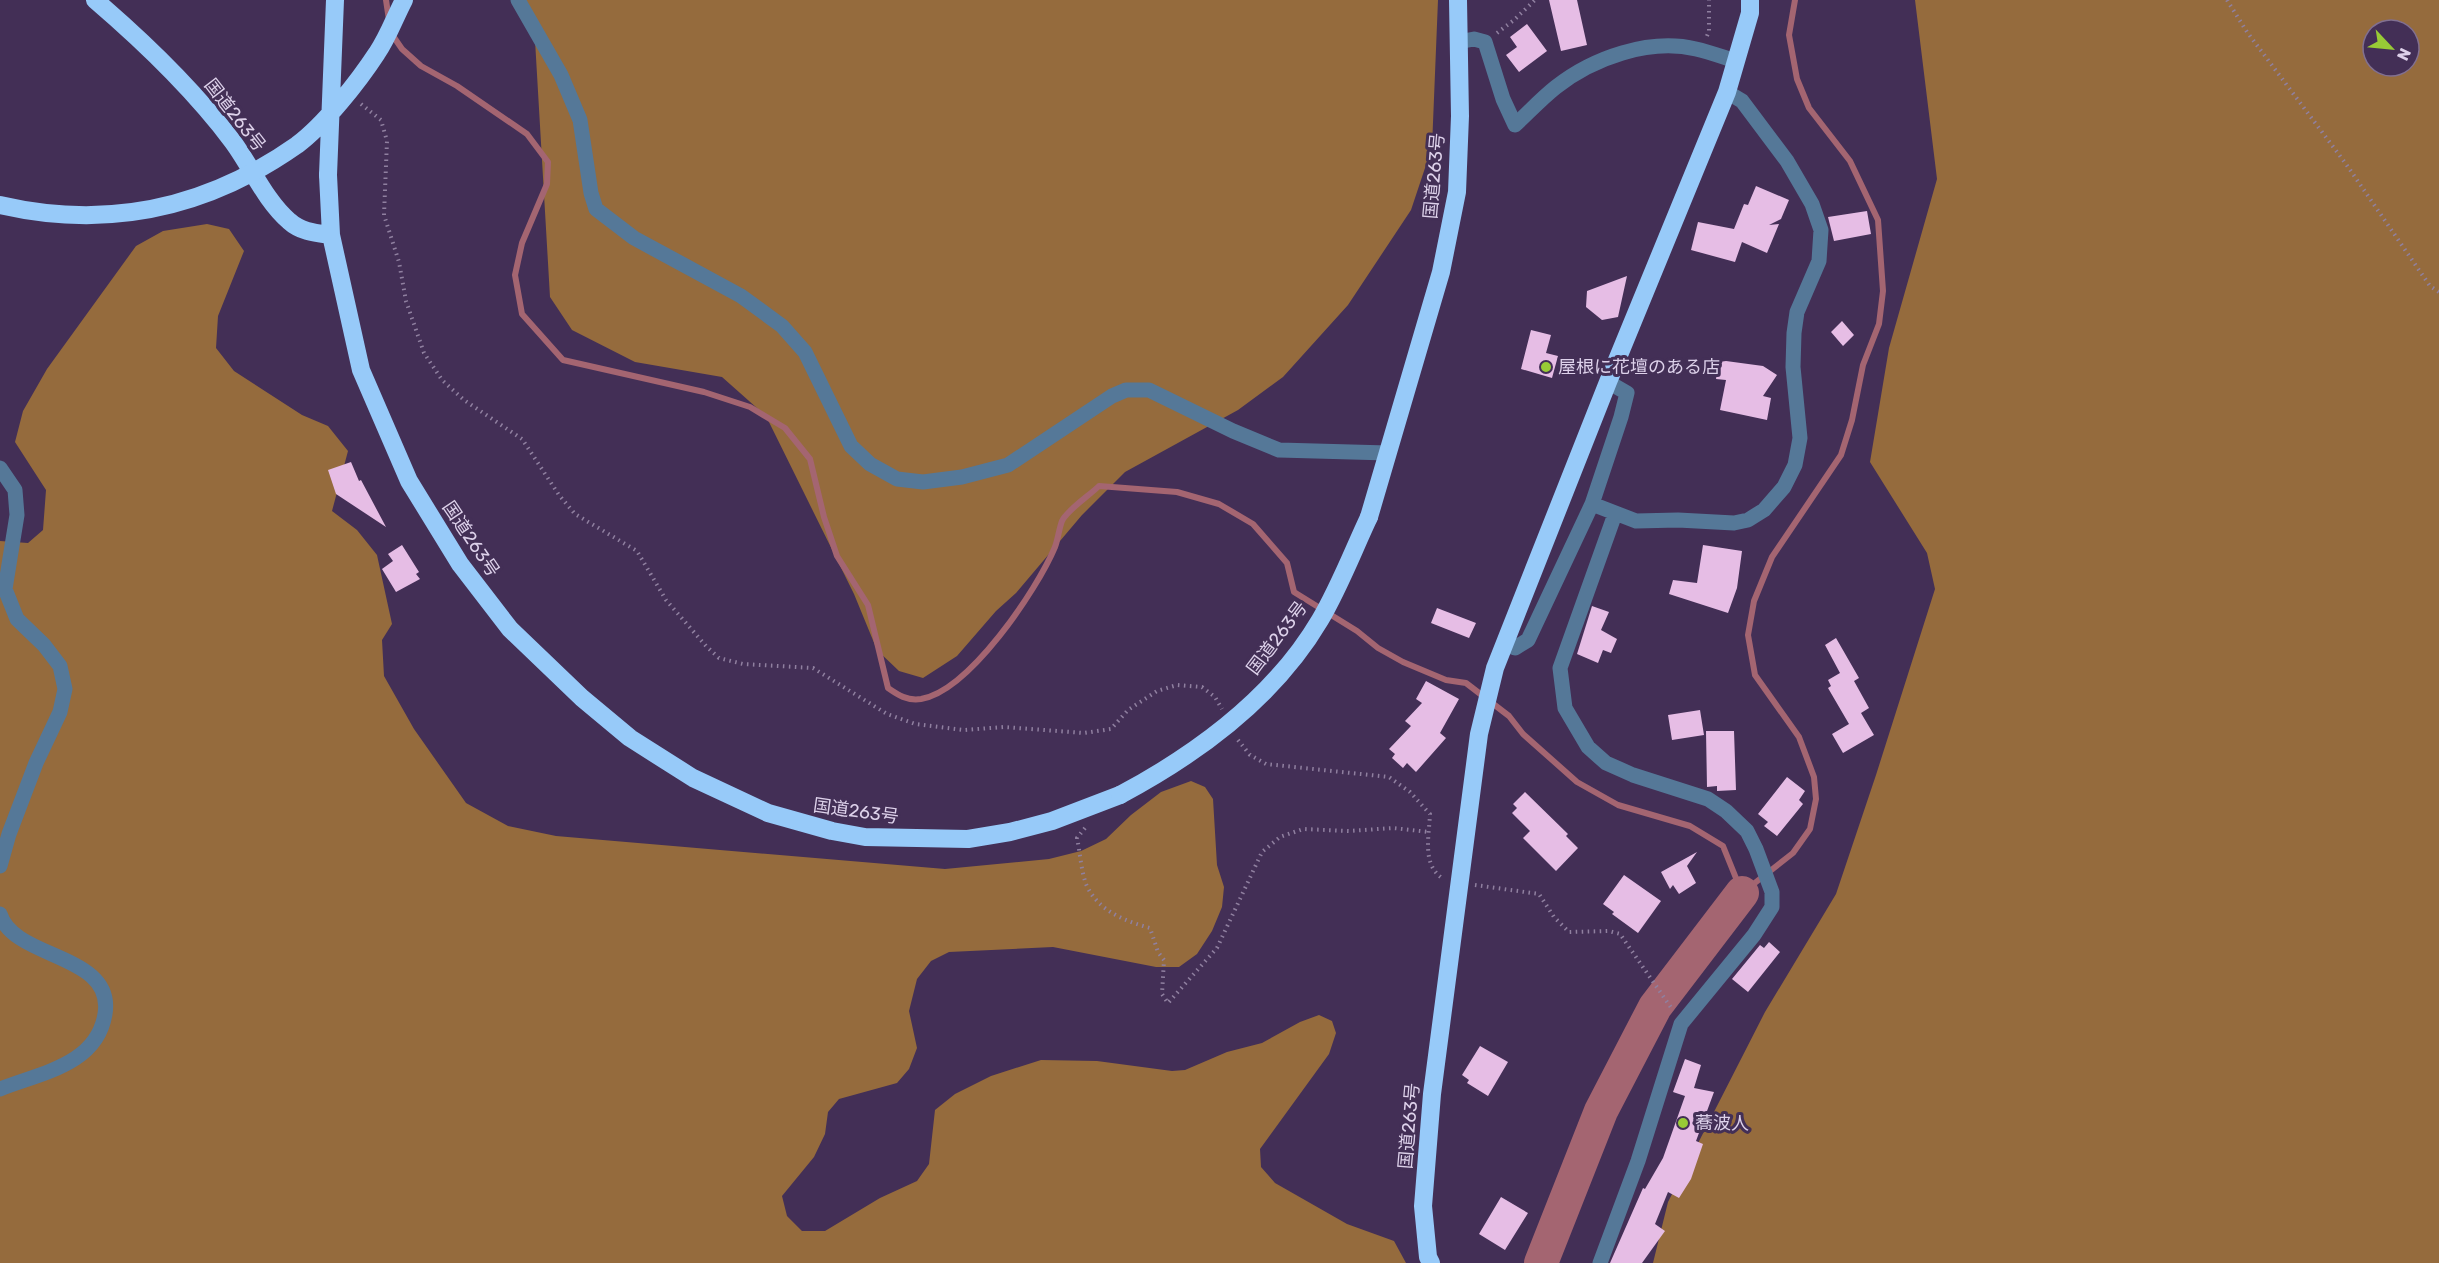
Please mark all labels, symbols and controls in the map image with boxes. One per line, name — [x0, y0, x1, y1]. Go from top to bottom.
north arrow — [2361, 18, 2421, 78]
text: N — [2393, 45, 2415, 64]
street label: 国道263号 — [200, 74, 270, 156]
street label: 国道263号 — [1419, 132, 1449, 220]
place label: 屋根に花壇のある店 — [1558, 356, 1720, 378]
marker: 屋根に花壇のある店 — [1539, 360, 1553, 374]
street label: 国道263号 — [438, 497, 504, 581]
street label: 国道263号 — [1242, 597, 1312, 679]
street label: 国道263号 — [812, 794, 900, 828]
street label: 国道263号 — [1394, 1082, 1424, 1170]
place label: 蕎波人 — [1695, 1112, 1749, 1134]
marker: 蕎波人 — [1676, 1116, 1690, 1130]

